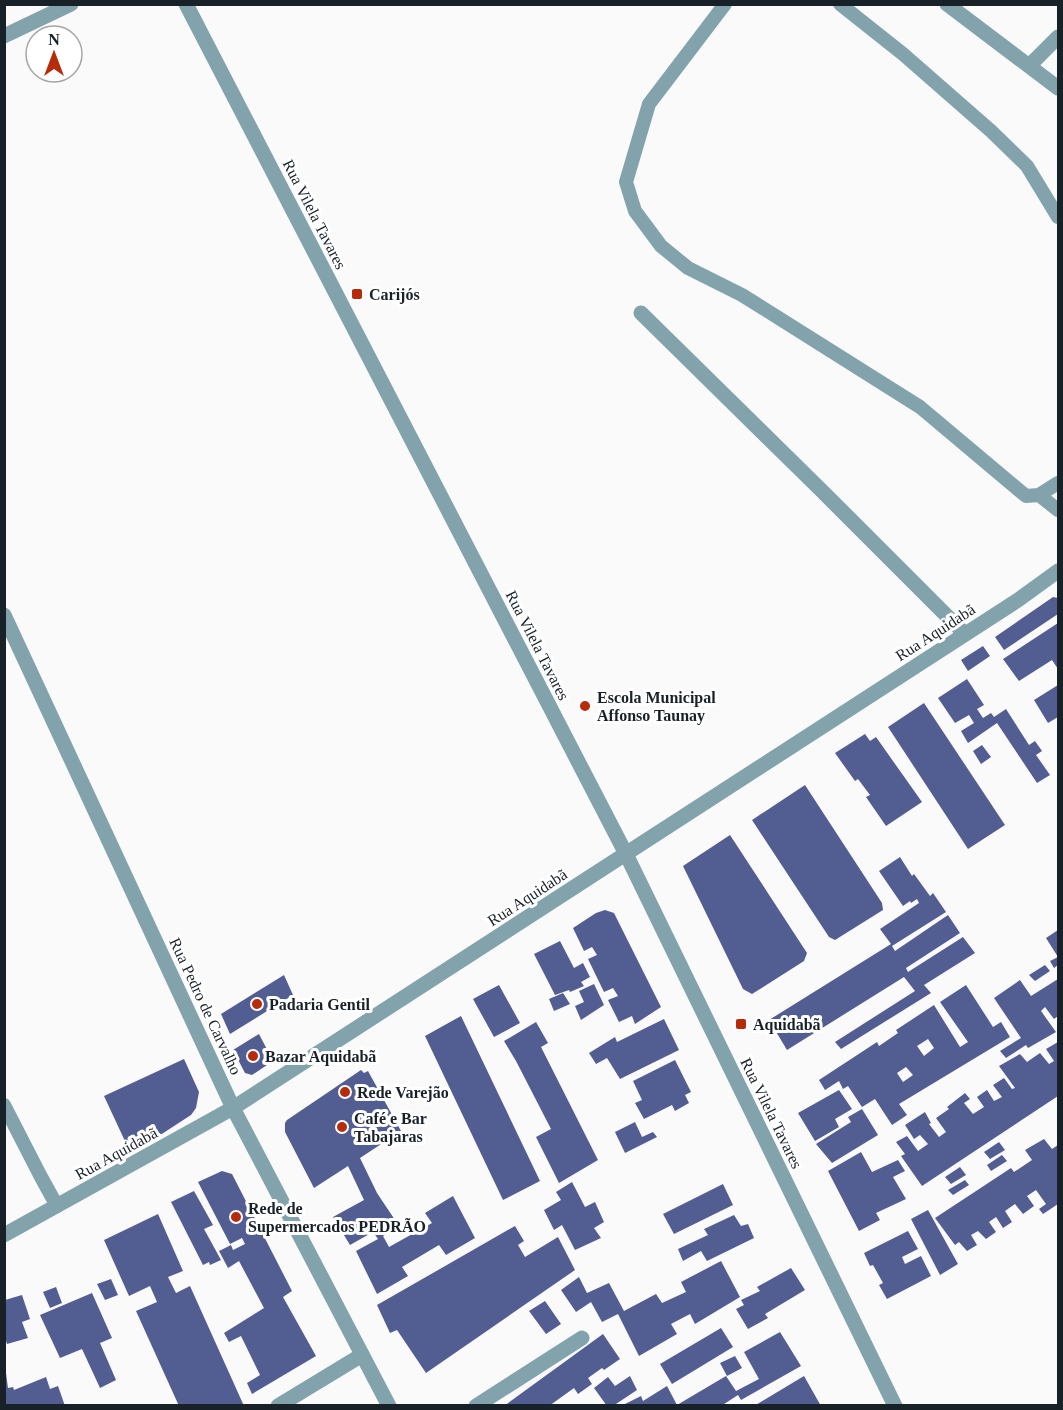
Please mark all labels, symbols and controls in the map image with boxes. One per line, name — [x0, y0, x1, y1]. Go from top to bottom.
north arrow — [24, 24, 84, 84]
text: N — [48, 31, 60, 48]
street label: Rua Vilela Tavares — [280, 157, 350, 272]
place label: Carijós — [369, 286, 420, 304]
marker: Carijós — [350, 287, 364, 301]
street label: Rua Vilela Tavares — [503, 588, 573, 703]
street label: Rua Aquidabã — [892, 600, 979, 665]
place label: Escola Municipal Affonso Taunay — [597, 689, 716, 725]
marker: Escola Municipal Affonso Taunay — [578, 699, 592, 713]
street label: Rua Aquidabã — [484, 865, 571, 930]
street label: Rua Pedro de Carvalho — [166, 935, 245, 1077]
place label: Padaria Gentil — [269, 996, 370, 1013]
marker: Padaria Gentil — [250, 997, 264, 1011]
place label: Aquidabã — [753, 1016, 821, 1034]
marker: Aquidabã — [734, 1017, 748, 1031]
place label: Bazar Aquidabã — [265, 1048, 376, 1066]
marker: Bazar Aquidabã — [246, 1049, 260, 1063]
street label: Rua Vilela Tavares — [737, 1055, 806, 1171]
place label: Rede Varejão — [357, 1084, 449, 1102]
marker: Rede Varejão — [338, 1085, 352, 1099]
place label: Café e Bar Tabajaras — [354, 1110, 427, 1146]
marker: Café e Bar Tabajaras — [335, 1120, 349, 1134]
street label: Rua Aquidabã — [72, 1124, 161, 1184]
place label: Rede de Supermercados PEDRÃO — [248, 1200, 426, 1236]
marker: Rede de Supermercados PEDRÃO — [229, 1210, 243, 1224]

